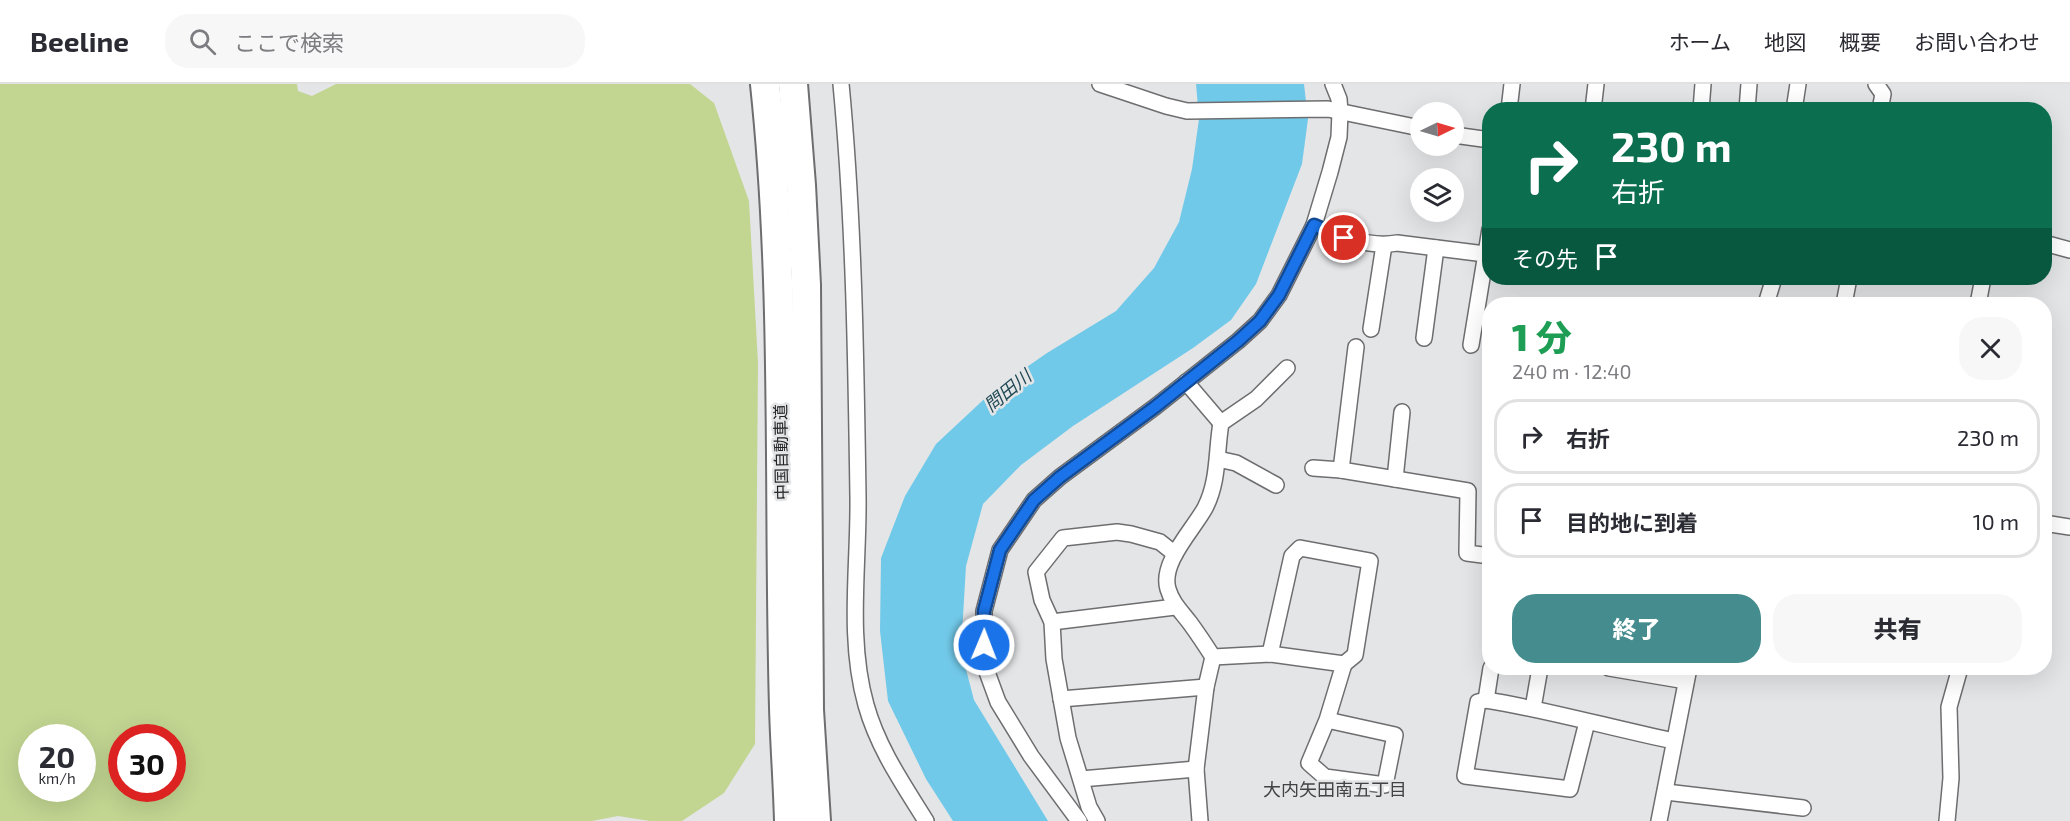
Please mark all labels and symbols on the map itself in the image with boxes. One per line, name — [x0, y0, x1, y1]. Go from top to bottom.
north arrow — [1410, 102, 1464, 156]
pin — [1318, 212, 1369, 263]
water label: 問田川 — [979, 363, 1037, 416]
street label: 中国自動車道 — [770, 404, 791, 500]
position arrow — [952, 613, 1016, 677]
speed limit sign: 30 — [108, 724, 186, 802]
district label: 大内矢田南五丁目 — [1263, 778, 1407, 800]

